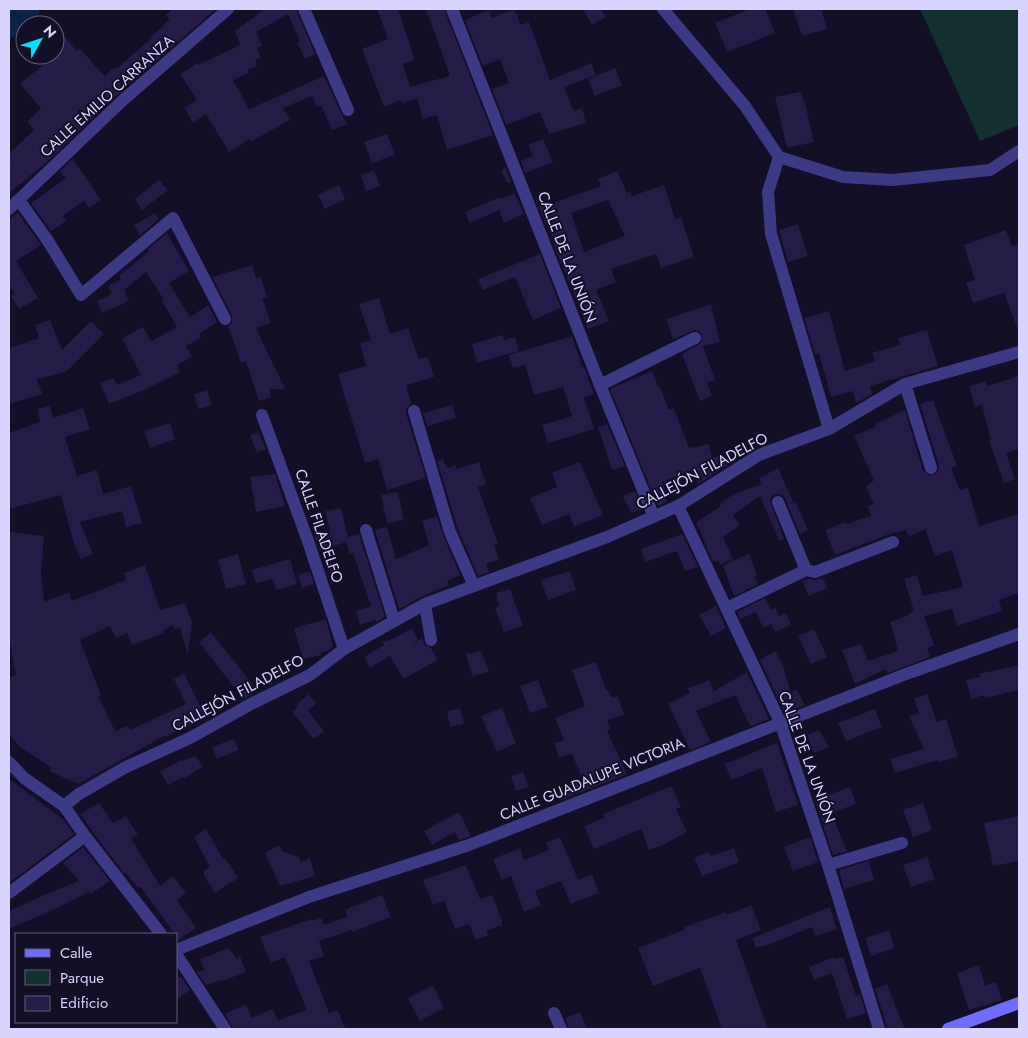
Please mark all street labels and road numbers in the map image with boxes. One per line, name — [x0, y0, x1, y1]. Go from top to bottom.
street label: CALLE EMILIO CARRANZA — [37, 31, 177, 161]
street label: CALLE DE LA UNIÓN — [532, 188, 602, 326]
street label: CALLEJÓN FILADELFO — [632, 427, 772, 515]
street label: CALLE FILADELFO — [289, 466, 349, 586]
street label: CALLEJÓN FILADELFO — [168, 649, 308, 737]
street label: CALLE DE LA UNIÓN — [773, 688, 841, 826]
street label: CALLE GUADALUPE VICTORIA — [496, 732, 688, 826]

